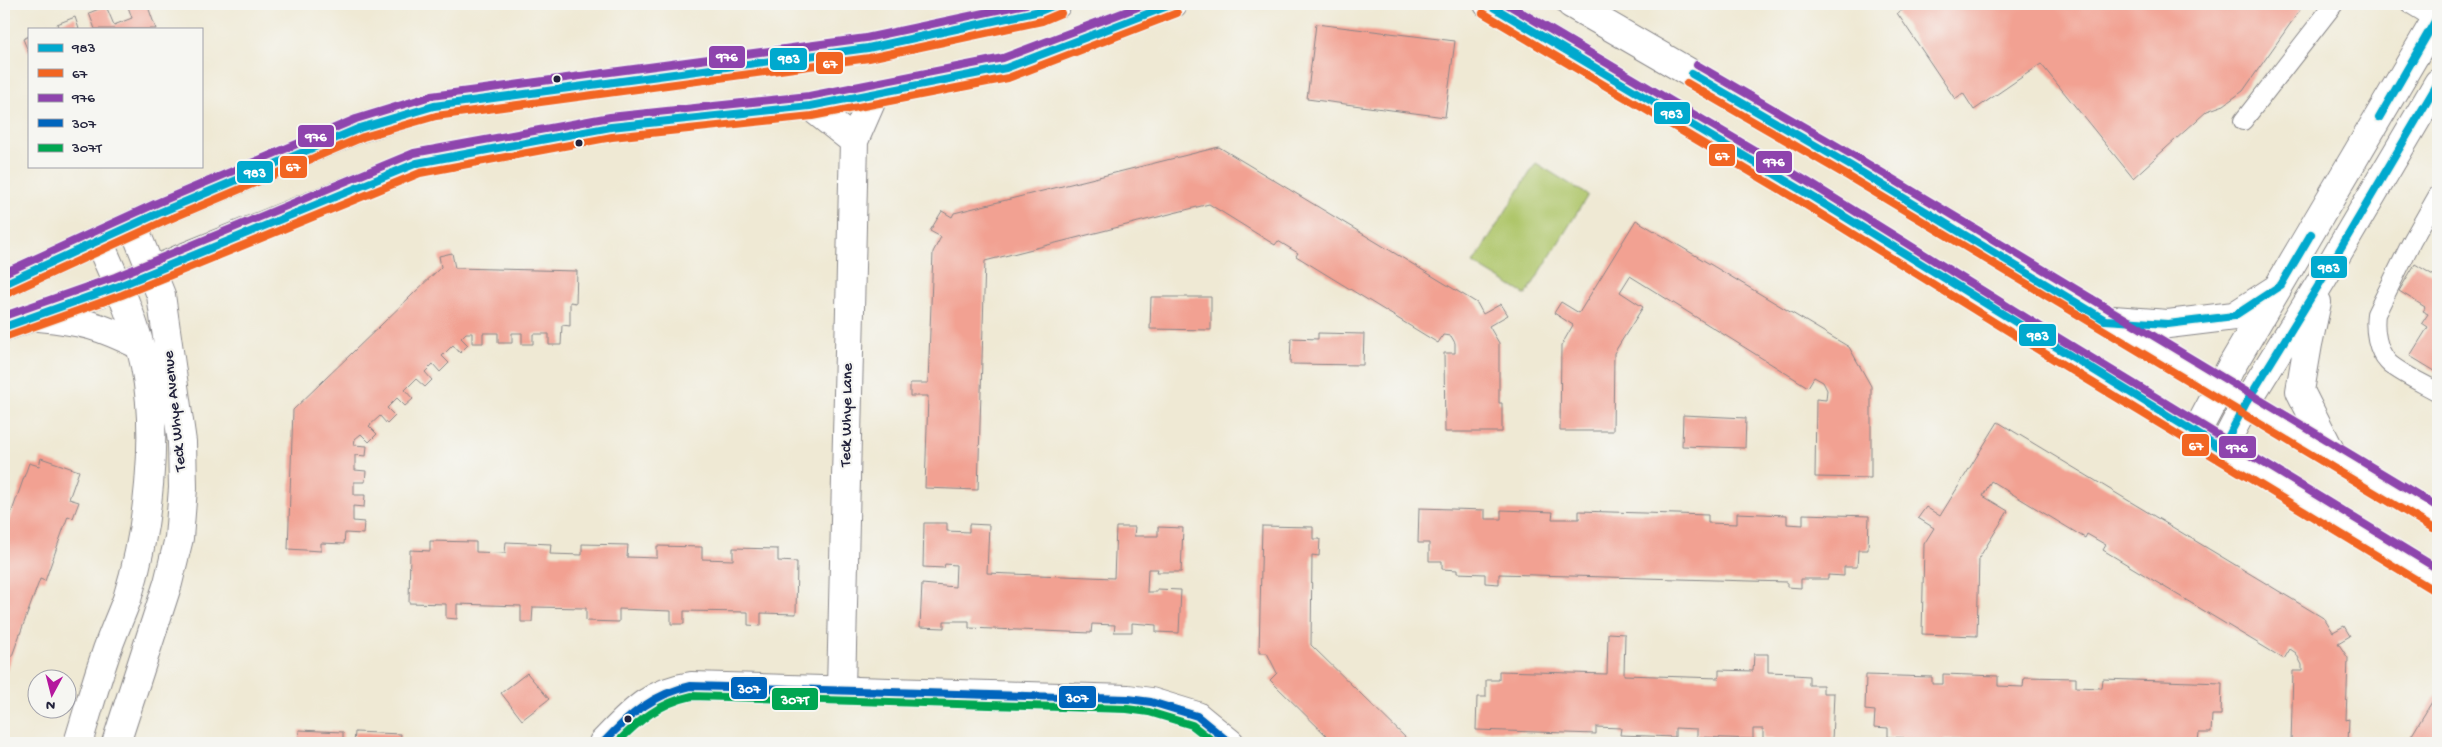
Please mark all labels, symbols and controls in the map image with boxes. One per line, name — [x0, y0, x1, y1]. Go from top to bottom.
legend — [28, 28, 202, 168]
text: 983 — [71, 40, 96, 58]
line badge: 976 — [708, 45, 746, 69]
line badge: 983 — [769, 47, 808, 71]
text: 976 — [715, 50, 739, 67]
line badge: 67 — [815, 51, 844, 75]
text: 983 — [777, 52, 800, 69]
text: 67 — [823, 57, 838, 74]
text: 67 — [72, 66, 89, 84]
unlabelled marker — [552, 74, 562, 84]
text: 976 — [71, 90, 95, 108]
line badge: 983 — [1653, 101, 1691, 125]
text: 983 — [1660, 107, 1683, 124]
text: 307 — [71, 116, 97, 134]
line badge: 976 — [297, 124, 335, 148]
text: 976 — [304, 130, 328, 147]
unlabelled marker — [574, 138, 584, 148]
text: 307T — [71, 140, 103, 158]
line badge: 67 — [1708, 143, 1736, 167]
text: 67 — [1715, 149, 1730, 166]
line badge: 976 — [1755, 150, 1793, 174]
line badge: 67 — [279, 155, 308, 179]
text: 976 — [1762, 155, 1786, 172]
line badge: 983 — [236, 160, 274, 184]
text: 67 — [286, 160, 301, 177]
text: 983 — [243, 166, 266, 183]
line badge: 983 — [2310, 255, 2348, 279]
text: 983 — [2317, 261, 2340, 278]
line badge: 983 — [2018, 323, 2057, 347]
text: 983 — [2026, 329, 2049, 346]
street label: Teck Whye Avenue — [160, 349, 192, 473]
street label: Teck Whye Lane — [838, 362, 858, 468]
line badge: 67 — [2181, 433, 2210, 457]
line badge: 976 — [2218, 435, 2257, 459]
text: 67 — [2189, 439, 2204, 456]
text: 976 — [2225, 441, 2249, 458]
north arrow — [28, 670, 78, 720]
line badge: 307 — [730, 676, 768, 700]
text: 307 — [737, 682, 761, 699]
line badge: 307 — [1058, 685, 1097, 709]
line badge: 307T — [771, 687, 819, 711]
text: 307 — [1065, 691, 1089, 708]
text: 307T — [780, 693, 811, 710]
text: N — [45, 695, 56, 713]
unlabelled marker — [623, 714, 633, 724]

